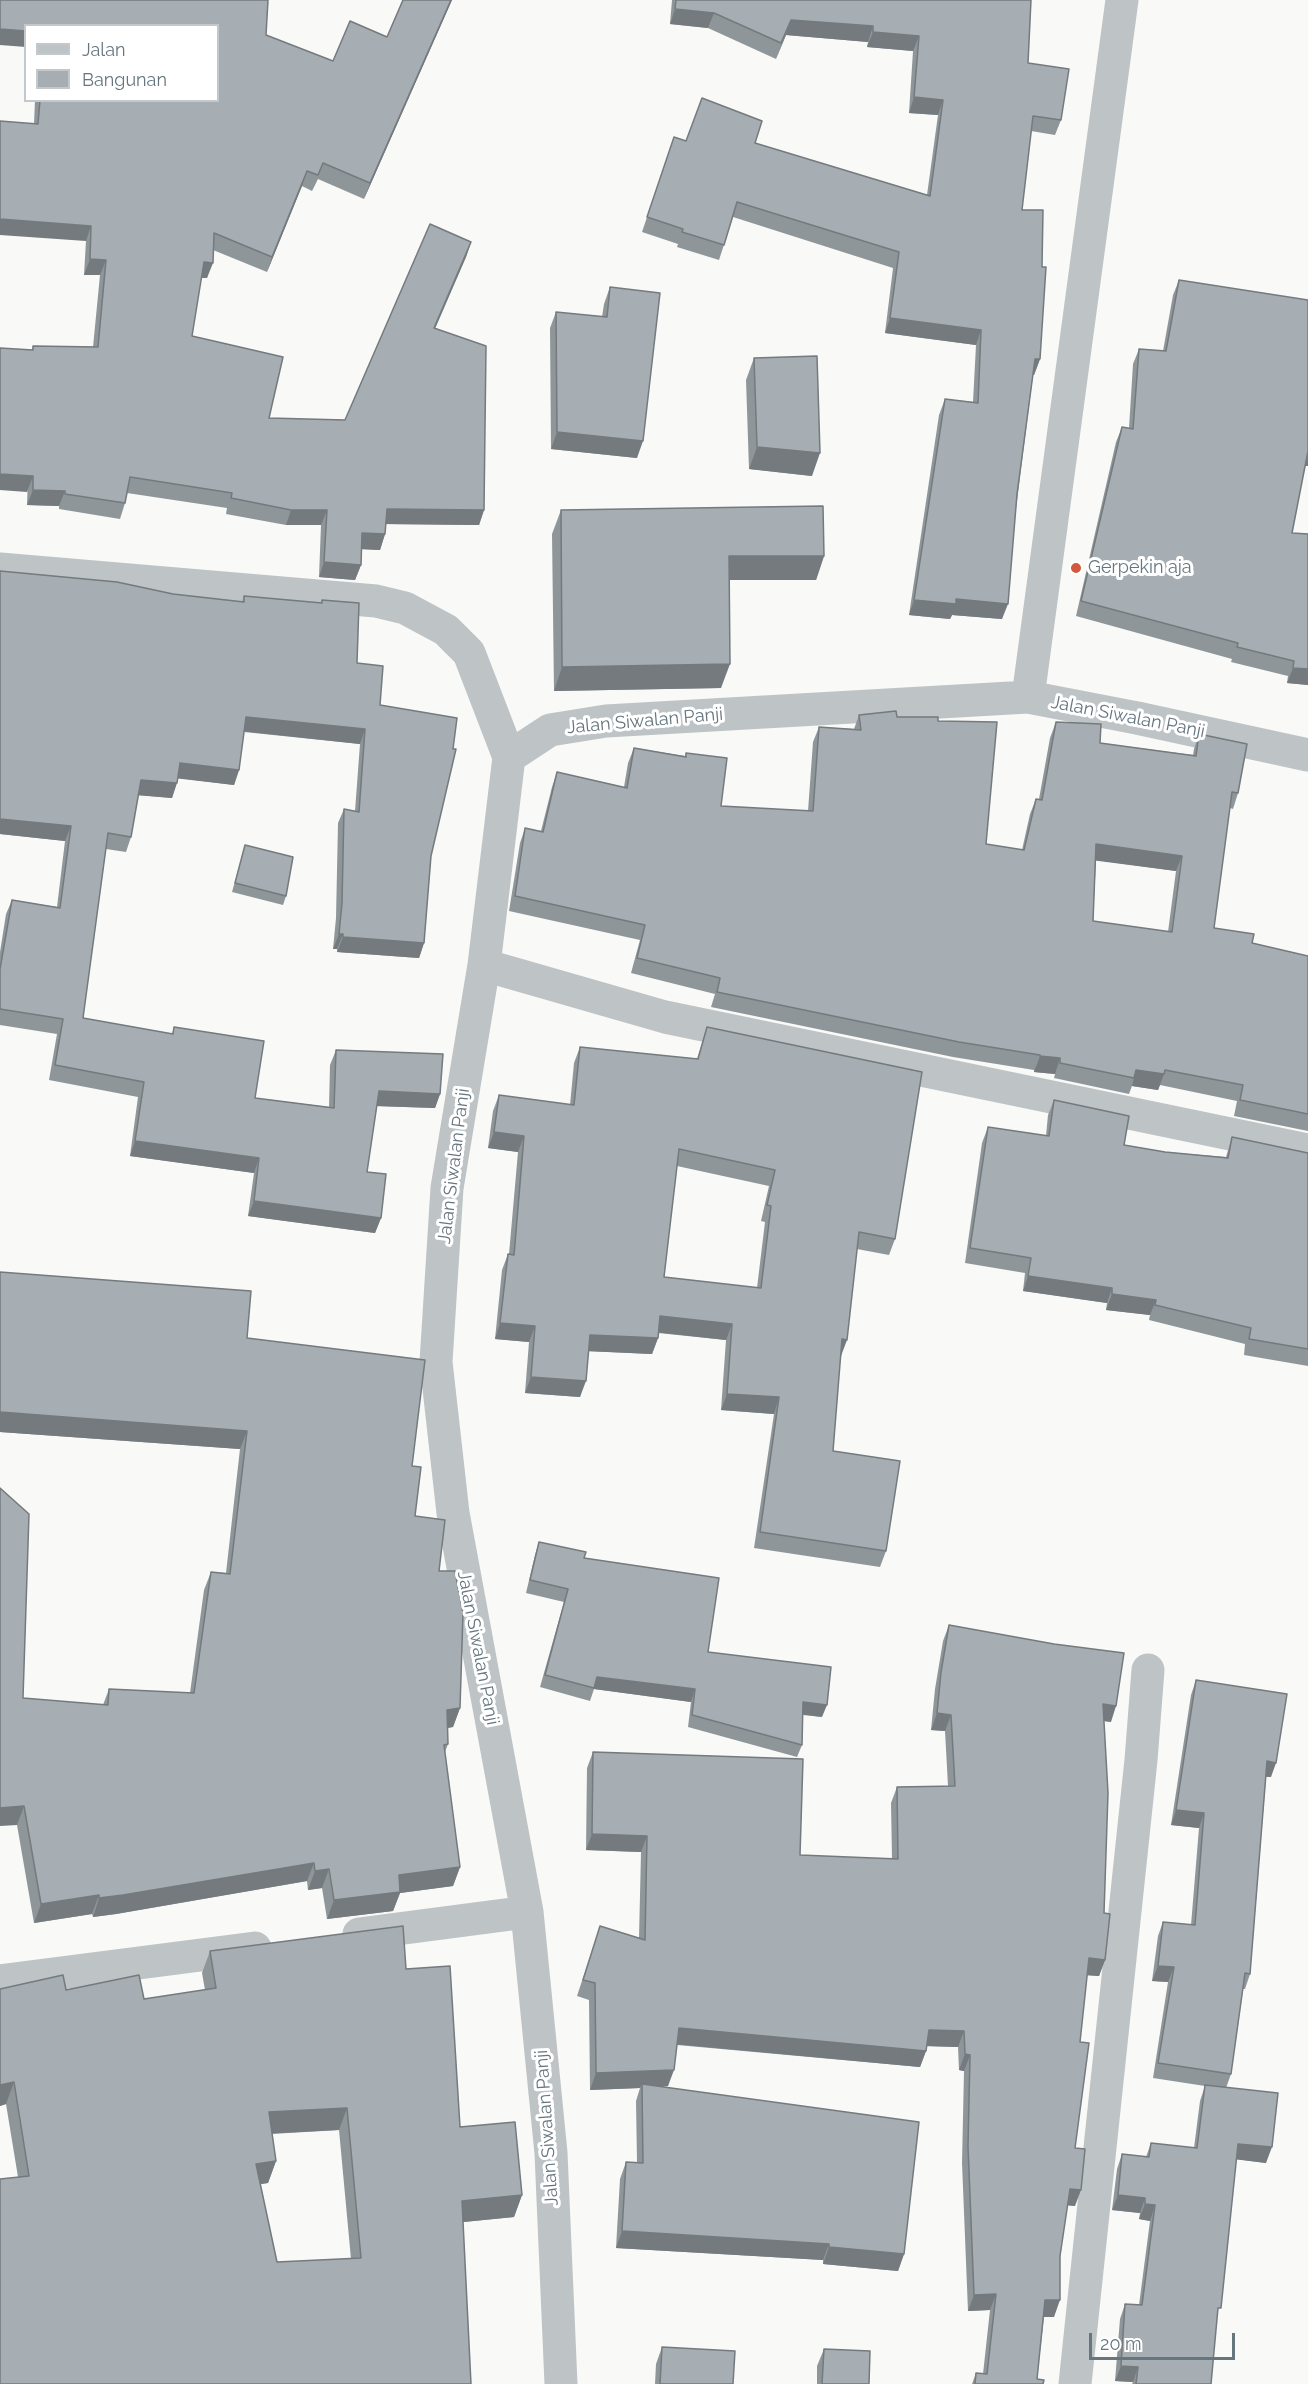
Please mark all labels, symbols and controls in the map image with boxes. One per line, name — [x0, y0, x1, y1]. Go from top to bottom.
legend — [24, 24, 219, 102]
text: Jalan — [82, 39, 126, 60]
text: Bangunan — [82, 69, 167, 90]
place label: Gerpekin aja — [1088, 557, 1192, 579]
marker: Gerpekin aja — [1069, 561, 1083, 575]
street label: Jalan Siwalan Panji — [1049, 691, 1207, 743]
street label: Jalan Siwalan Panji — [566, 703, 724, 739]
street label: Jalan Siwalan Panji — [434, 1087, 474, 1245]
street label: Jalan Siwalan Panji — [452, 1569, 504, 1727]
street label: Jalan Siwalan Panji — [531, 2049, 563, 2207]
scale bar — [1092, 2321, 1238, 2359]
text: 20 m — [1100, 2333, 1142, 2354]

